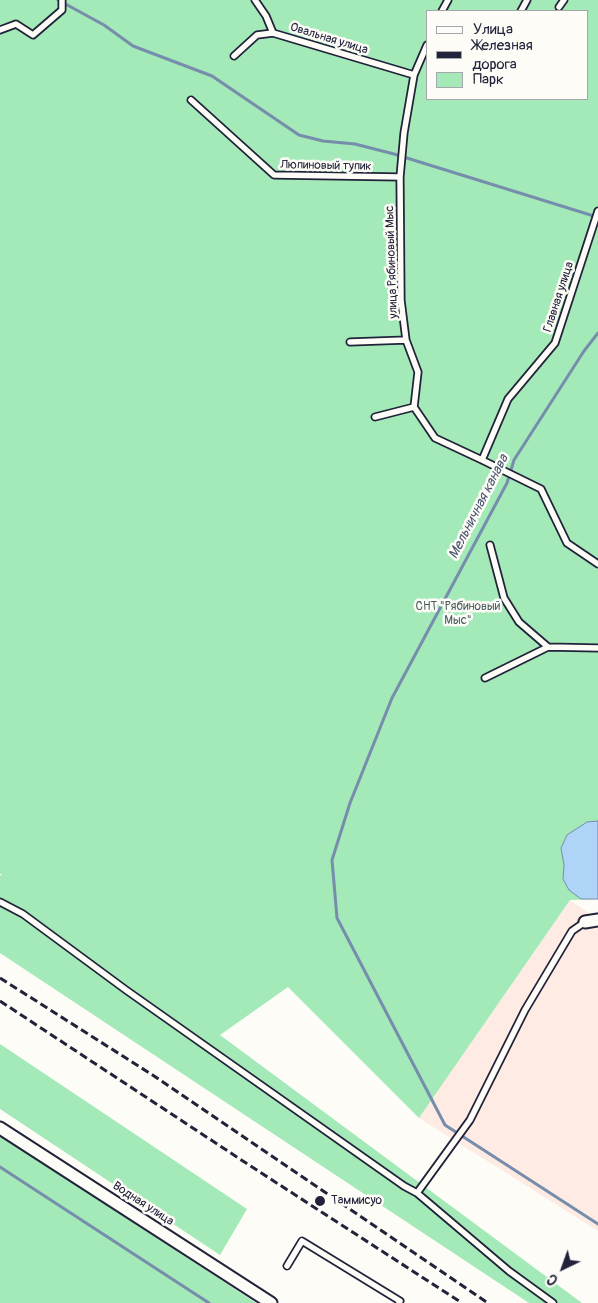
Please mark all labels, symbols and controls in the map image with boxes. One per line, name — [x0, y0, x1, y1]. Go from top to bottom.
legend — [426, 10, 588, 100]
street label: Овальная улица — [288, 20, 370, 58]
text: Улица — [473, 20, 513, 39]
text: Железная дорога — [472, 36, 533, 74]
text: Парк — [473, 70, 504, 89]
street label: Люпиновый тупик — [280, 158, 372, 174]
street label: улица Рябиновый Мыс — [383, 205, 401, 319]
street label: Главная улица — [541, 260, 577, 334]
water label: Мельничная канава — [445, 452, 513, 562]
park label: СНТ "Рябиновый Мыс" — [416, 600, 500, 628]
street label: Водная улица — [110, 1179, 176, 1229]
marker: Таммисуо — [313, 1194, 327, 1208]
place label: Таммисуо — [331, 1194, 382, 1208]
north arrow — [538, 1243, 588, 1293]
text: С — [544, 1270, 562, 1289]

